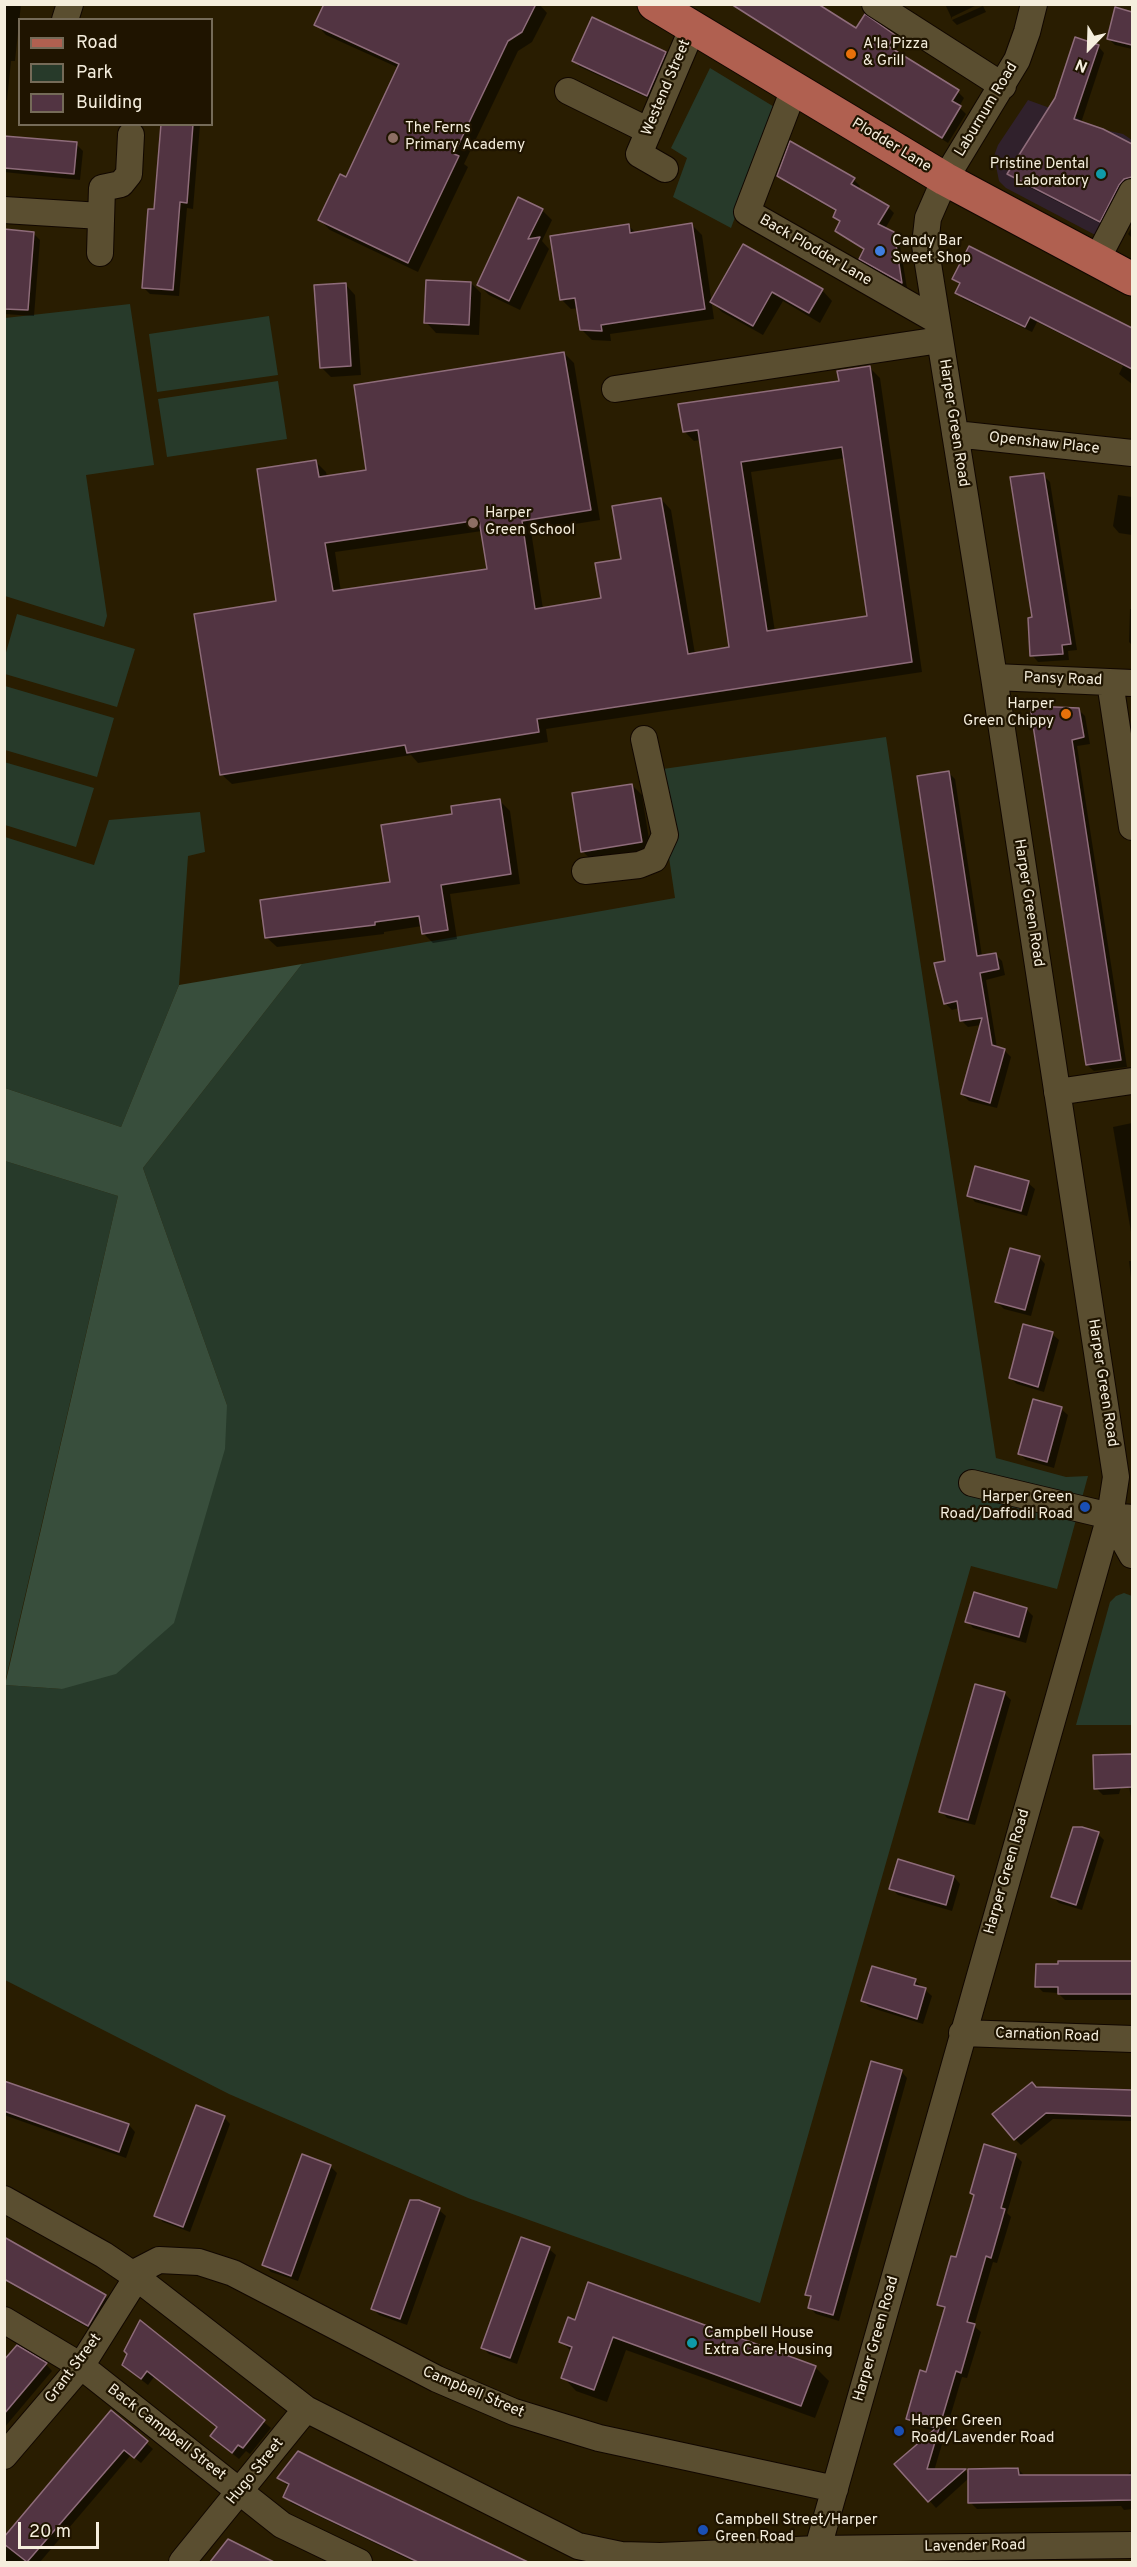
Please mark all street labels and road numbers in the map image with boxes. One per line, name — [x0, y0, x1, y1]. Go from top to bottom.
street label: Westend Street — [639, 37, 695, 139]
street label: Laburnum Road — [952, 60, 1022, 160]
street label: Plodder Lane — [848, 115, 934, 177]
street label: Back Plodder Lane — [756, 212, 874, 290]
street label: Harper Green Road — [934, 358, 972, 488]
street label: Openshaw Place — [988, 429, 1100, 459]
street label: Pansy Road — [1023, 670, 1103, 690]
street label: Harper Green Road — [1009, 838, 1047, 968]
street label: Harper Green Road — [1083, 1318, 1121, 1448]
street label: Harper Green Road — [982, 1807, 1034, 1937]
street label: Carnation Road — [995, 2025, 1099, 2047]
street label: Harper Green Road — [851, 2274, 903, 2404]
street label: Grant Street — [42, 2331, 106, 2407]
street label: Campbell Street — [420, 2364, 526, 2422]
street label: Back Campbell Street — [103, 2381, 229, 2485]
street label: Hugo Street — [224, 2435, 288, 2509]
street label: Lavender Road — [924, 2537, 1026, 2557]

